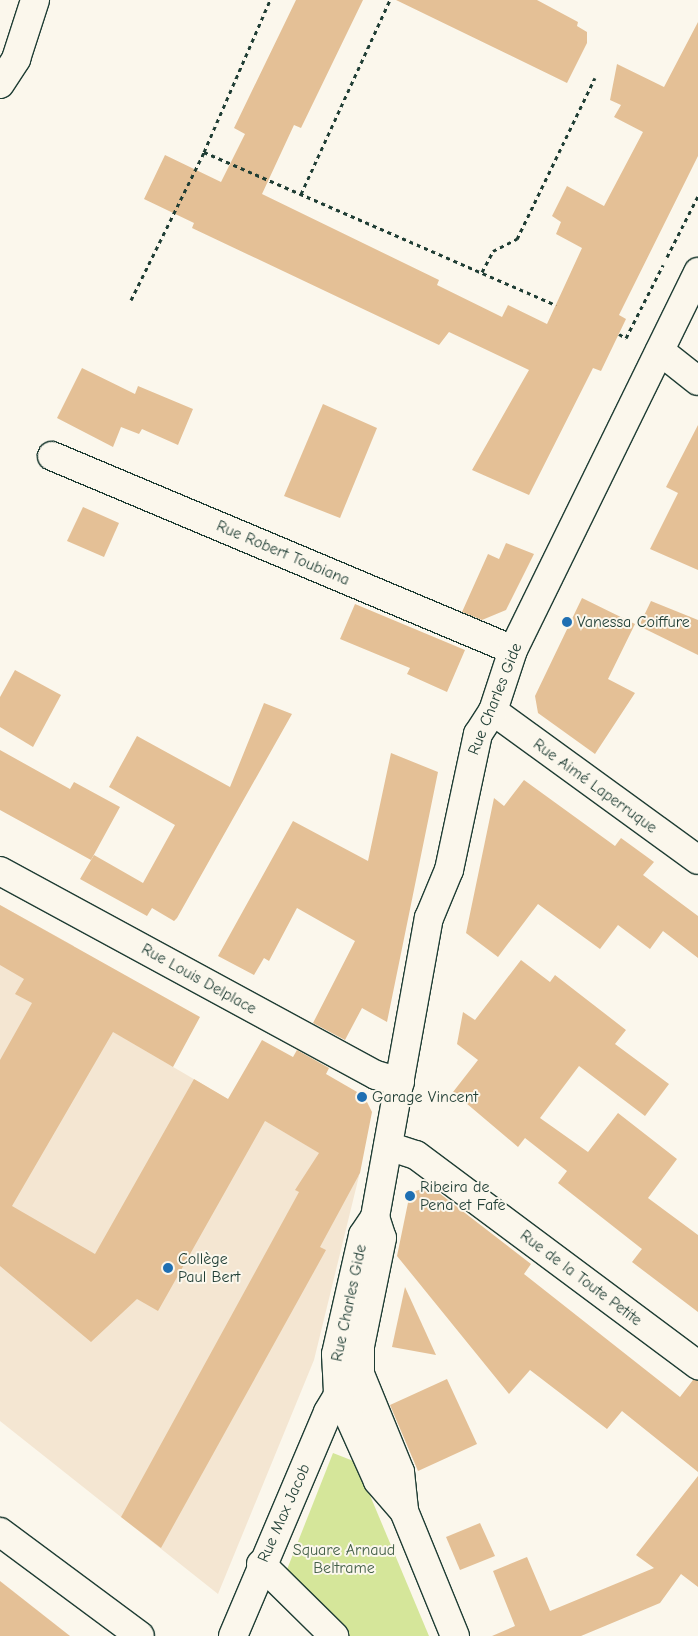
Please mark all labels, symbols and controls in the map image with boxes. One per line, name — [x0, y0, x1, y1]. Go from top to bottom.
street label: Rue Robert Toubiana — [214, 516, 352, 590]
place label: Vanessa Coiffure — [577, 612, 690, 632]
marker: Vanessa Coiffure — [561, 616, 573, 628]
street label: Rue Charles Gide — [464, 640, 526, 758]
street label: Rue Aimé Laperruque — [529, 735, 661, 837]
street label: Rue Louis Delplace — [138, 939, 260, 1019]
place label: Garage Vincent — [372, 1087, 478, 1107]
marker: Garage Vincent — [356, 1091, 368, 1103]
place label: Ribeira de Pena et Fafe — [420, 1177, 505, 1215]
marker: Ribeira de Pena et Fafe — [404, 1190, 416, 1202]
street label: Rue de la Toute Petite — [516, 1226, 646, 1330]
street label: Rue Charles Gide — [327, 1243, 371, 1363]
place label: Collège Paul Bert — [178, 1249, 240, 1287]
marker: Collège Paul Bert — [162, 1262, 174, 1274]
street label: Rue Max Jacob — [254, 1461, 314, 1565]
park label: Square Arnaud Beltrame — [293, 1540, 395, 1578]

